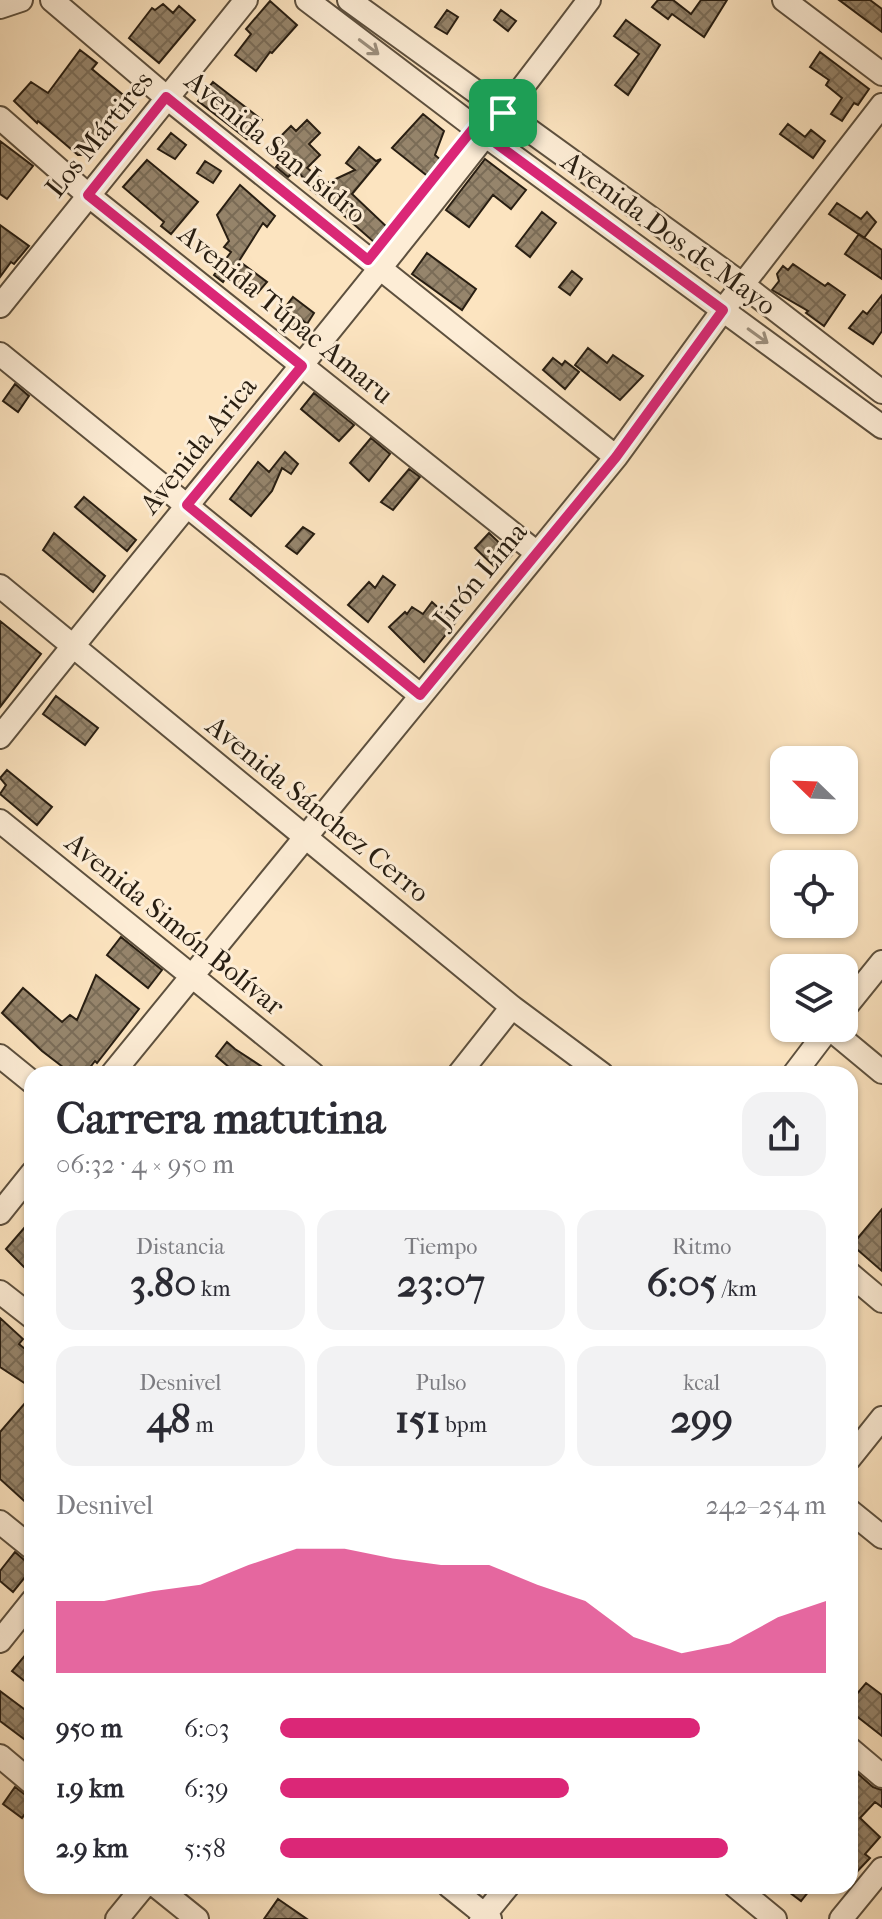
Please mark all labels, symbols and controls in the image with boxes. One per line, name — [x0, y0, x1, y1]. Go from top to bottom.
one-way arrow — [358, 39, 379, 56]
street label: Avenida San Isidro — [178, 63, 373, 230]
street label: Los Mártires — [38, 64, 160, 204]
pin — [469, 79, 537, 147]
icon: arrive — [481, 91, 525, 135]
street label: Avenida Dos de Mayo — [555, 144, 783, 322]
street label: Avenida Túpac Amaru — [171, 217, 400, 411]
one-way arrow — [747, 327, 768, 344]
street label: Avenida Arica — [132, 369, 264, 521]
street label: Jirón Lima — [425, 515, 534, 636]
street label: Avenida Sánchez Cerro — [199, 708, 436, 909]
north arrow — [770, 746, 858, 834]
map controls — [770, 746, 858, 1042]
street label: Avenida Simón Bolívar — [58, 825, 291, 1022]
button: locate — [770, 850, 858, 938]
button: layers — [770, 954, 858, 1042]
button: share — [742, 1092, 826, 1176]
text: Carrera matutina — [56, 1093, 385, 1144]
text: 06:32 · 4 × 950 m — [56, 1149, 234, 1180]
text: Distancia — [136, 1234, 225, 1260]
text: Tiempo — [404, 1234, 478, 1260]
text: Ritmo — [672, 1234, 731, 1260]
text: 3.80 — [130, 1260, 196, 1306]
text: 23:07 — [397, 1260, 485, 1306]
text: 6:05 — [646, 1260, 717, 1306]
text: km — [196, 1276, 231, 1302]
text: /km — [717, 1276, 757, 1302]
text: Desnivel — [139, 1370, 221, 1396]
text: Pulso — [415, 1370, 467, 1396]
text: kcal — [683, 1370, 720, 1396]
text: 48 — [147, 1396, 191, 1442]
text: 151 — [395, 1396, 441, 1442]
text: 299 — [670, 1396, 733, 1442]
text: m — [191, 1412, 214, 1438]
text: bpm — [441, 1412, 487, 1438]
text: Desnivel — [56, 1490, 153, 1521]
text: 242–254 m — [705, 1490, 826, 1521]
text: 950 m — [56, 1713, 122, 1744]
text: 6:03 — [184, 1713, 229, 1744]
text: 1.9 km — [56, 1773, 124, 1804]
text: 6:39 — [184, 1773, 229, 1804]
text: 2.9 km — [56, 1833, 128, 1864]
text: 5:58 — [184, 1833, 226, 1864]

